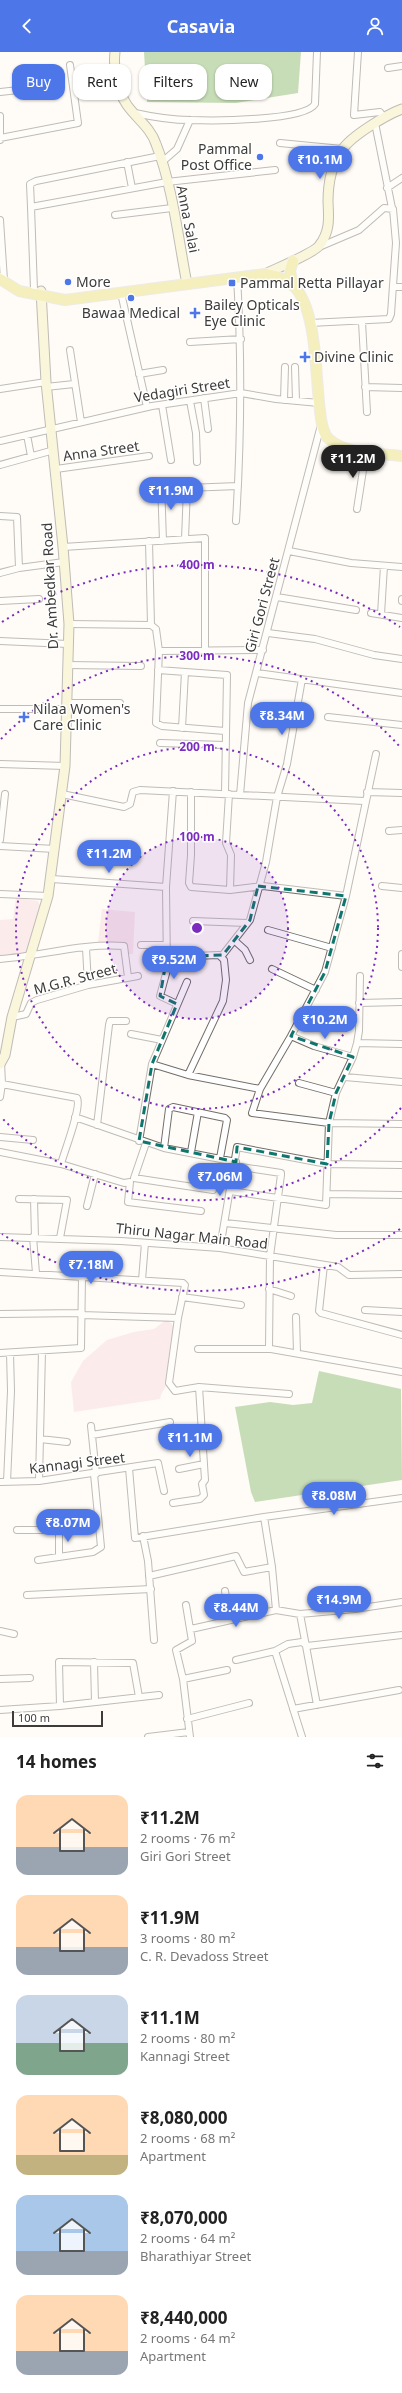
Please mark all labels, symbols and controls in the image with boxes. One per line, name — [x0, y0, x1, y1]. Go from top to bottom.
text: Casavia — [167, 14, 235, 38]
icon: back — [16, 15, 38, 37]
icon: person — [364, 15, 386, 37]
chip: Buy — [12, 64, 65, 100]
chip: Rent — [73, 64, 131, 100]
chip: Filters — [139, 64, 207, 100]
chip: New — [215, 64, 272, 100]
place label: Pammal Post Office — [181, 139, 252, 174]
pin: ₹10.1M — [287, 146, 353, 180]
text: ₹10.1M — [297, 150, 343, 168]
marker: Pammal Post Office — [255, 152, 265, 162]
street label: Anna Salai — [173, 184, 204, 254]
place label: More — [76, 272, 111, 291]
place label: Pammal Retta Pillayar — [240, 273, 384, 292]
marker: More — [63, 277, 73, 287]
marker: Pammal Retta Pillayar — [227, 278, 237, 288]
marker: Bawaa Medical — [126, 293, 136, 303]
place label: Bailey Opticals Eye Clinic — [204, 295, 300, 330]
place label: Bawaa Medical — [82, 303, 180, 322]
marker: Bailey Opticals Eye Clinic — [189, 307, 201, 319]
place label: Divine Clinic — [314, 347, 394, 366]
marker: Divine Clinic — [299, 351, 311, 363]
street label: Vedagiri Street — [133, 373, 231, 406]
street label: Anna Street — [62, 436, 140, 465]
pin: ₹11.2M — [320, 445, 386, 479]
text: ₹11.2M — [330, 449, 376, 467]
pin: ₹11.9M — [138, 477, 204, 511]
text: ₹11.9M — [148, 481, 194, 499]
street label: Dr. Ambedkar Road — [37, 522, 62, 650]
street label: Giri Gori Street — [240, 555, 283, 654]
text: 400 m — [179, 556, 215, 573]
text: 300 m — [179, 647, 215, 664]
place label: Nilaa Women's Care Clinic — [33, 699, 131, 734]
pin: ₹8.34M — [249, 702, 315, 736]
text: ₹8.34M — [259, 706, 305, 724]
marker: Nilaa Women's Care Clinic — [18, 711, 30, 723]
text: 200 m — [179, 738, 215, 755]
text: 100 m — [179, 828, 215, 845]
pin: ₹11.2M — [76, 840, 142, 874]
text: ₹11.2M — [86, 844, 132, 862]
centre of rings — [190, 921, 204, 935]
pin: ₹9.52M — [141, 946, 207, 980]
text: ₹9.52M — [151, 950, 197, 968]
street label: M.G.R. Street — [31, 958, 118, 999]
pin: ₹10.2M — [292, 1006, 358, 1040]
text: ₹10.2M — [302, 1010, 348, 1028]
pin: ₹7.06M — [187, 1163, 253, 1197]
text: ₹7.06M — [197, 1167, 243, 1185]
street label: Thiru Nagar Main Road — [115, 1218, 269, 1253]
pin: ₹7.18M — [58, 1251, 124, 1285]
text: ₹7.18M — [68, 1255, 114, 1273]
pin: ₹11.1M — [157, 1424, 223, 1458]
text: ₹11.1M — [167, 1428, 213, 1446]
street label: Kannagi Street — [28, 1447, 126, 1478]
pin: ₹8.08M — [301, 1482, 367, 1516]
text: ₹8.08M — [311, 1486, 357, 1504]
pin: ₹8.07M — [35, 1509, 101, 1543]
text: ₹8.07M — [45, 1513, 91, 1531]
pin: ₹14.9M — [306, 1586, 372, 1620]
text: ₹14.9M — [316, 1590, 362, 1608]
pin: ₹8.44M — [203, 1594, 269, 1628]
text: ₹8.44M — [213, 1598, 259, 1616]
scale bar — [12, 1709, 103, 1728]
text: 100 m — [18, 1710, 50, 1725]
text: 14 homes — [16, 1750, 97, 1773]
icon: filters — [364, 1750, 386, 1772]
text: ₹11.2M — [140, 1806, 200, 1829]
icon: home — [48, 1811, 96, 1859]
text: 2 rooms · 76 m² — [140, 1829, 235, 1847]
text: Giri Gori Street — [140, 1847, 231, 1865]
text: ₹11.9M — [140, 1906, 200, 1929]
icon: home — [48, 1911, 96, 1959]
text: 3 rooms · 80 m² — [140, 1929, 235, 1947]
text: C. R. Devadoss Street — [140, 1947, 268, 1965]
text: ₹11.1M — [140, 2006, 200, 2029]
icon: home — [48, 2011, 96, 2059]
text: 2 rooms · 80 m² — [140, 2029, 235, 2047]
text: Kannagi Street — [140, 2047, 230, 2065]
text: ₹8,080,000 — [140, 2106, 227, 2129]
icon: home — [48, 2111, 96, 2159]
text: 2 rooms · 68 m² — [140, 2129, 235, 2147]
text: Apartment — [140, 2147, 206, 2165]
text: ₹8,070,000 — [140, 2206, 227, 2229]
icon: home — [48, 2211, 96, 2259]
text: 2 rooms · 64 m² — [140, 2229, 235, 2247]
text: Bharathiyar Street — [140, 2247, 251, 2265]
text: ₹8,440,000 — [140, 2306, 227, 2329]
icon: home — [48, 2311, 96, 2359]
text: 2 rooms · 64 m² — [140, 2329, 235, 2347]
text: Apartment — [140, 2347, 206, 2365]

